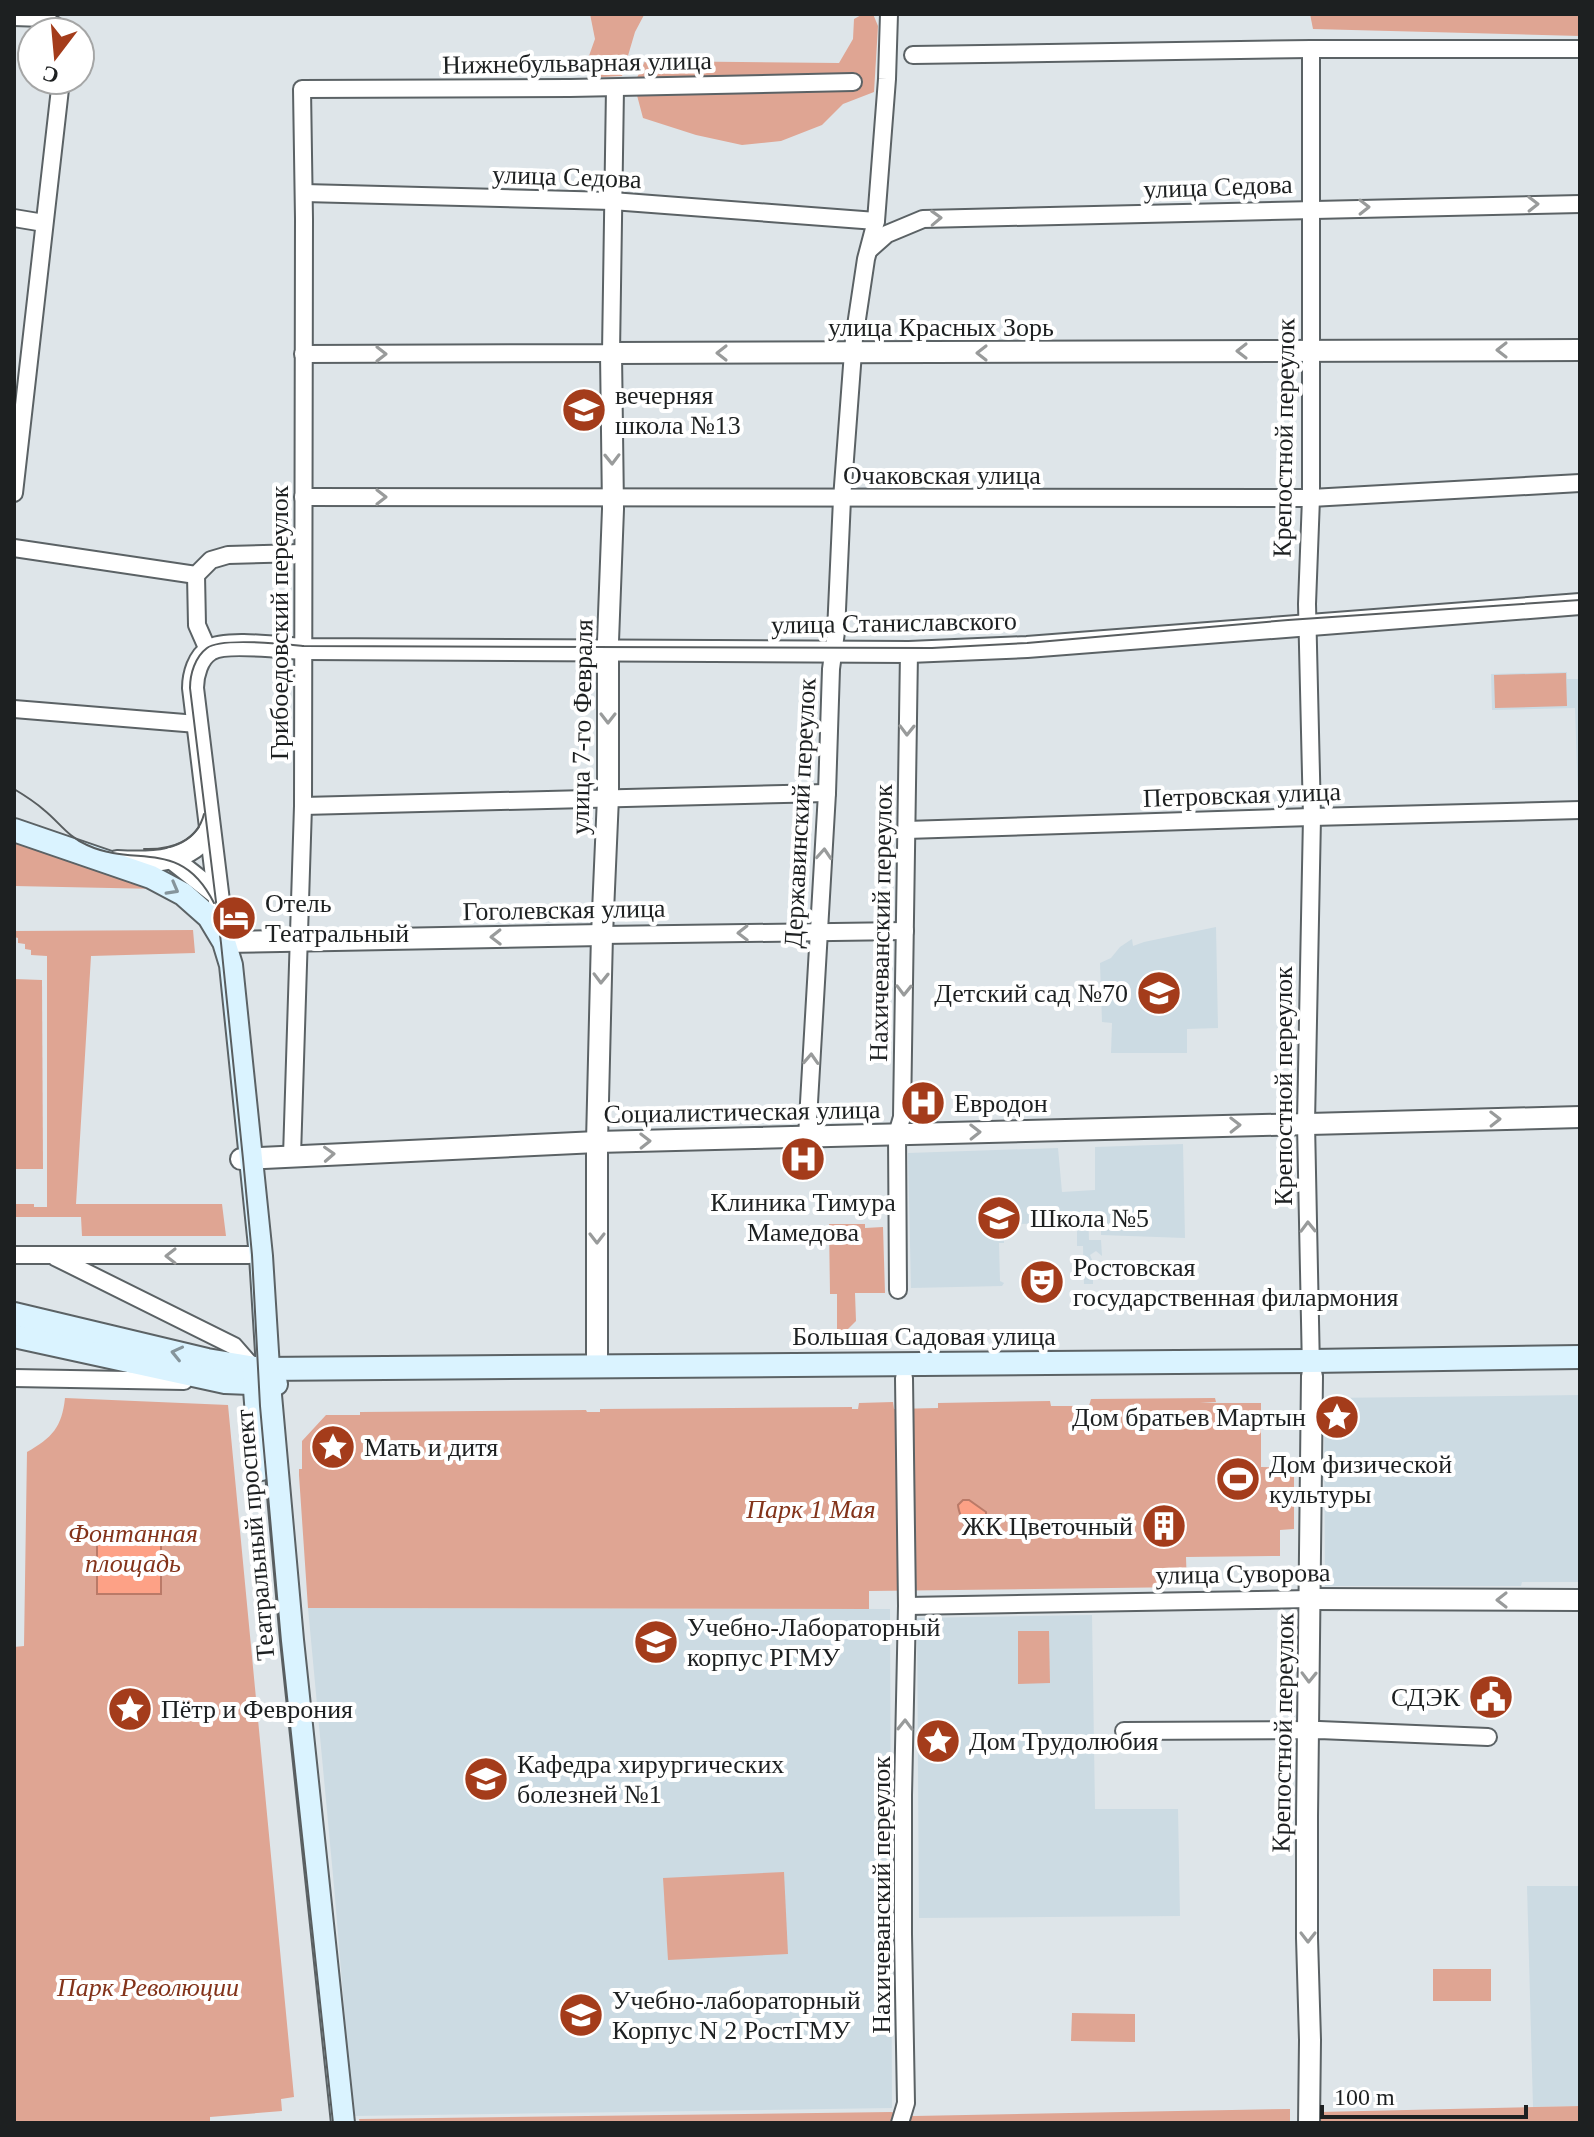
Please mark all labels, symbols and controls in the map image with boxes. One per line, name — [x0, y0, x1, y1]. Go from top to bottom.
north arrow — [16, 16, 96, 96]
street label: Нижнебульварная улица — [442, 46, 713, 80]
text: С — [40, 61, 62, 89]
street label: улица Седова — [492, 160, 643, 194]
street label: улица Седова — [1143, 170, 1294, 204]
one-way arrow — [1527, 196, 1540, 213]
one-way arrow — [1358, 199, 1371, 216]
one-way arrow — [930, 210, 943, 227]
street label: улица Красных Зорь — [828, 313, 1054, 342]
street label: Крепостной переулок — [1267, 318, 1301, 558]
one-way arrow — [1495, 341, 1508, 359]
one-way arrow — [1235, 343, 1248, 360]
one-way arrow — [715, 344, 728, 362]
one-way arrow — [975, 344, 988, 362]
one-way arrow — [375, 345, 388, 363]
place label: вечерняя школа №13 — [615, 381, 741, 440]
school or university icon: вечерняя школа №13 — [560, 386, 608, 434]
one-way arrow — [604, 453, 621, 466]
street label: Очаковская улица — [843, 461, 1041, 490]
street label: Грибоедовский переулок — [265, 485, 294, 760]
one-way arrow — [375, 488, 388, 506]
street label: улица Станиславского — [771, 606, 1017, 640]
street label: улица 7-го Февраля — [566, 619, 598, 835]
street label: Державинский переулок — [778, 677, 822, 949]
one-way arrow — [599, 712, 617, 725]
one-way arrow — [899, 724, 916, 737]
street label: Петровская улица — [1142, 777, 1342, 813]
street label: Нахичеванский переулок — [864, 784, 898, 1062]
one-way arrow — [815, 847, 832, 860]
one-way arrow — [165, 880, 180, 895]
place label: Отель Театральный — [265, 889, 409, 948]
hotel icon: Отель Театральный — [210, 894, 258, 942]
street label: Гоголевская улица — [462, 894, 666, 926]
one-way arrow — [736, 924, 749, 942]
one-way arrow — [489, 928, 502, 946]
street label: Крепостной переулок — [1269, 966, 1298, 1206]
school or university icon: Детский сад №70 — [1135, 969, 1183, 1017]
one-way arrow — [592, 972, 609, 985]
place label: Детский сад №70 — [934, 979, 1128, 1008]
one-way arrow — [896, 984, 913, 997]
one-way arrow — [802, 1052, 819, 1065]
hospital icon: Евродон — [899, 1079, 947, 1127]
place label: Евродон — [954, 1089, 1048, 1118]
street label: Социалистическая улица — [603, 1095, 881, 1129]
one-way arrow — [1489, 1111, 1502, 1128]
one-way arrow — [1229, 1117, 1242, 1134]
one-way arrow — [969, 1123, 982, 1141]
one-way arrow — [639, 1132, 652, 1150]
hospital icon: Клиника Тимура Мамедова — [779, 1135, 827, 1183]
one-way arrow — [323, 1146, 336, 1163]
place label: Клиника Тимура Мамедова — [710, 1188, 896, 1247]
school or university icon: Школа №5 — [975, 1194, 1023, 1242]
place label: Школа №5 — [1030, 1204, 1149, 1233]
one-way arrow — [1300, 1220, 1317, 1233]
one-way arrow — [588, 1232, 606, 1245]
one-way arrow — [164, 1247, 177, 1265]
place label: Ростовская государственная филармония — [1073, 1253, 1399, 1312]
theatre icon: Ростовская государственная филармония — [1018, 1258, 1066, 1306]
street label: Большая Садовая улица — [792, 1322, 1056, 1351]
one-way arrow — [171, 1345, 185, 1362]
place icon: Дом братьев Мартын — [1313, 1393, 1361, 1441]
place label: Дом братьев Мартын — [1072, 1403, 1306, 1432]
street label: Театральный проспект — [230, 1408, 280, 1662]
place icon: Мать и дитя — [309, 1423, 357, 1471]
place label: Мать и дитя — [364, 1433, 498, 1462]
place label: Дом физической культуры — [1269, 1450, 1452, 1509]
sports icon: Дом физической культуры — [1214, 1455, 1262, 1503]
park label: Парк 1 Мая — [745, 1495, 876, 1524]
building icon: ЖК Цветочный — [1140, 1502, 1188, 1550]
place label: ЖК Цветочный — [962, 1512, 1133, 1541]
park label: Фонтанная площадь — [68, 1519, 198, 1578]
street label: улица Суворова — [1155, 1558, 1331, 1590]
one-way arrow — [1495, 1591, 1508, 1609]
place label: Учебно-Лабораторный корпус РГМУ — [687, 1613, 940, 1672]
street label: Крепостной переулок — [1266, 1613, 1300, 1853]
school or university icon: Учебно-Лабораторный корпус РГМУ — [632, 1618, 680, 1666]
one-way arrow — [1300, 1671, 1318, 1684]
public building icon: СДЭК — [1467, 1673, 1515, 1721]
place label: СДЭК — [1391, 1683, 1461, 1712]
place icon: Пётр и Феврония — [106, 1685, 154, 1733]
place label: Пётр и Феврония — [161, 1695, 353, 1724]
place icon: Дом Трудолюбия — [914, 1717, 962, 1765]
one-way arrow — [896, 1718, 913, 1731]
place label: Дом Трудолюбия — [969, 1727, 1159, 1756]
place label: Кафедра хирургических болезней №1 — [517, 1750, 784, 1809]
school or university icon: Кафедра хирургических болезней №1 — [462, 1755, 510, 1803]
street label: Нахичеванский переулок — [867, 1756, 896, 2034]
one-way arrow — [1299, 1931, 1317, 1944]
park label: Парк Революции — [56, 1973, 239, 2002]
place label: Учебно-лабораторный Корпус N 2 РостГМУ — [612, 1986, 861, 2045]
school or university icon: Учебно-лабораторный Корпус N 2 РостГМУ — [557, 1991, 605, 2039]
scale bar — [1322, 2069, 1526, 2119]
text: 100 m — [1334, 2084, 1395, 2110]

